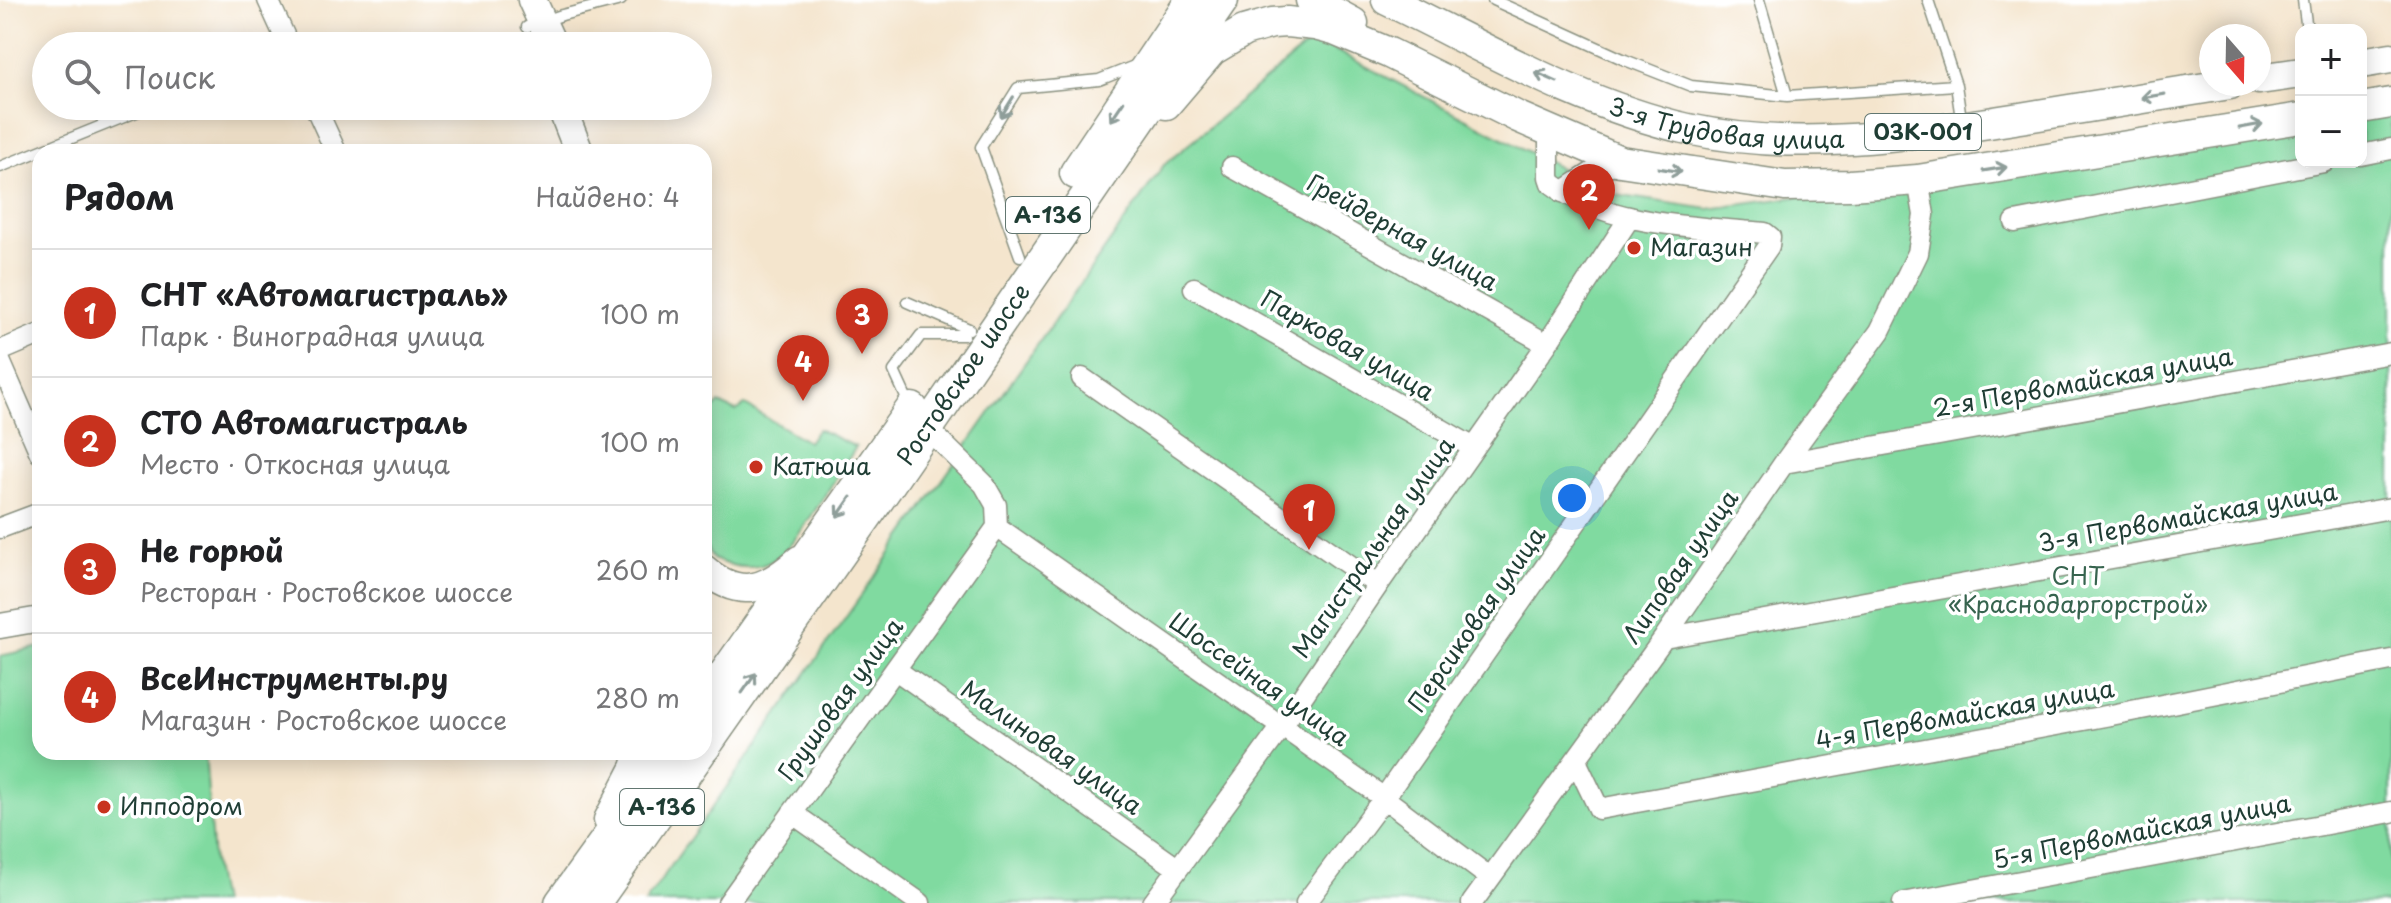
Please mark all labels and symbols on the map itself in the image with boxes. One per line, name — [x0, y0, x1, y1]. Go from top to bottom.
north arrow — [2199, 24, 2271, 96]
one-way arrow — [1534, 69, 1559, 84]
street label: 3-я Трудовая улица — [1604, 87, 1845, 157]
one-way arrow — [2141, 90, 2166, 105]
one-way arrow — [998, 95, 1014, 118]
one-way arrow — [1109, 100, 1126, 122]
road number: 03К-001 — [1865, 114, 1981, 150]
one-way arrow — [2238, 118, 2264, 133]
one-way arrow — [1982, 161, 2007, 176]
one-way arrow — [1656, 163, 1682, 178]
street label: Грейдерная улица — [1301, 164, 1505, 299]
pin: 2 — [1563, 164, 1615, 230]
road number: А-136 — [1006, 197, 1090, 233]
place label: Магазин — [1650, 228, 1753, 264]
marker: Магазин — [1625, 239, 1643, 257]
street label: Ростовское шоссе — [887, 275, 1038, 472]
street label: Парковая улица — [1254, 280, 1442, 409]
pin: 3 — [836, 288, 888, 354]
pin: 4 — [777, 335, 829, 401]
street label: 2-я Первомайская улица — [1930, 337, 2235, 425]
street label: Магистральная улица — [1282, 429, 1462, 665]
place label: Катюша — [772, 447, 871, 483]
marker: Катюша — [747, 458, 765, 476]
street label: 3-я Первомайская улица — [2036, 472, 2340, 560]
your location — [1552, 478, 1592, 518]
street label: Липовая улица — [1613, 482, 1746, 650]
pin: 1 — [1283, 484, 1335, 550]
one-way arrow — [836, 496, 853, 517]
street label: Персиковая улица — [1398, 519, 1553, 719]
park label: СНТ «Краснодаргорстрой» — [1948, 557, 2208, 621]
street label: Шоссейная улица — [1163, 603, 1358, 754]
street label: Грушовая улица — [768, 610, 911, 788]
street label: 4-я Первомайская улица — [1813, 669, 2117, 757]
street label: Малиновая улица — [954, 670, 1150, 822]
one-way arrow — [741, 672, 757, 694]
street label: 5-я Первомайская улица — [1990, 784, 2293, 877]
place label: Ипподром — [120, 787, 243, 823]
road number: А-136 — [620, 789, 704, 825]
marker: Ипподром — [95, 798, 113, 816]

